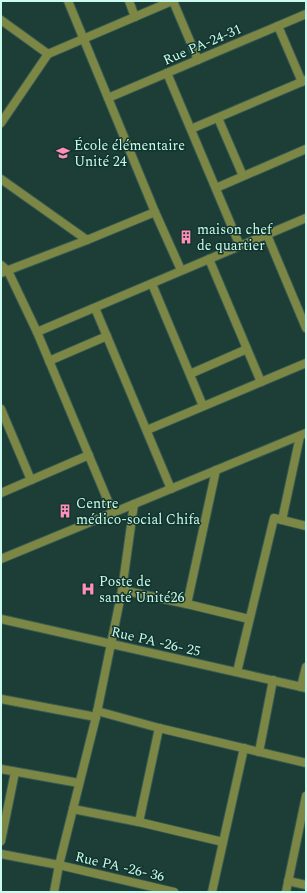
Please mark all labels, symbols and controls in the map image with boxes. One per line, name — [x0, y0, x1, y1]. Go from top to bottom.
street label: Rue PA-24-31 — [160, 18, 245, 70]
place label: École élémentaire Unité 24 — [74, 135, 185, 172]
school or university icon: École élémentaire Unité 24 — [55, 145, 71, 161]
place label: maison chef de quartier — [197, 219, 273, 256]
building icon: maison chef de quartier — [178, 229, 194, 245]
place label: Centre médico-social Chifa — [76, 493, 200, 530]
building icon: Centre médico-social Chifa — [57, 503, 73, 519]
place label: Poste de santé Unité26 — [99, 571, 185, 608]
hospital icon: Poste de santé Unité26 — [80, 581, 96, 597]
street label: Rue PA -26- 25 — [109, 621, 203, 662]
street label: Rue PA -26- 36 — [73, 846, 167, 887]

